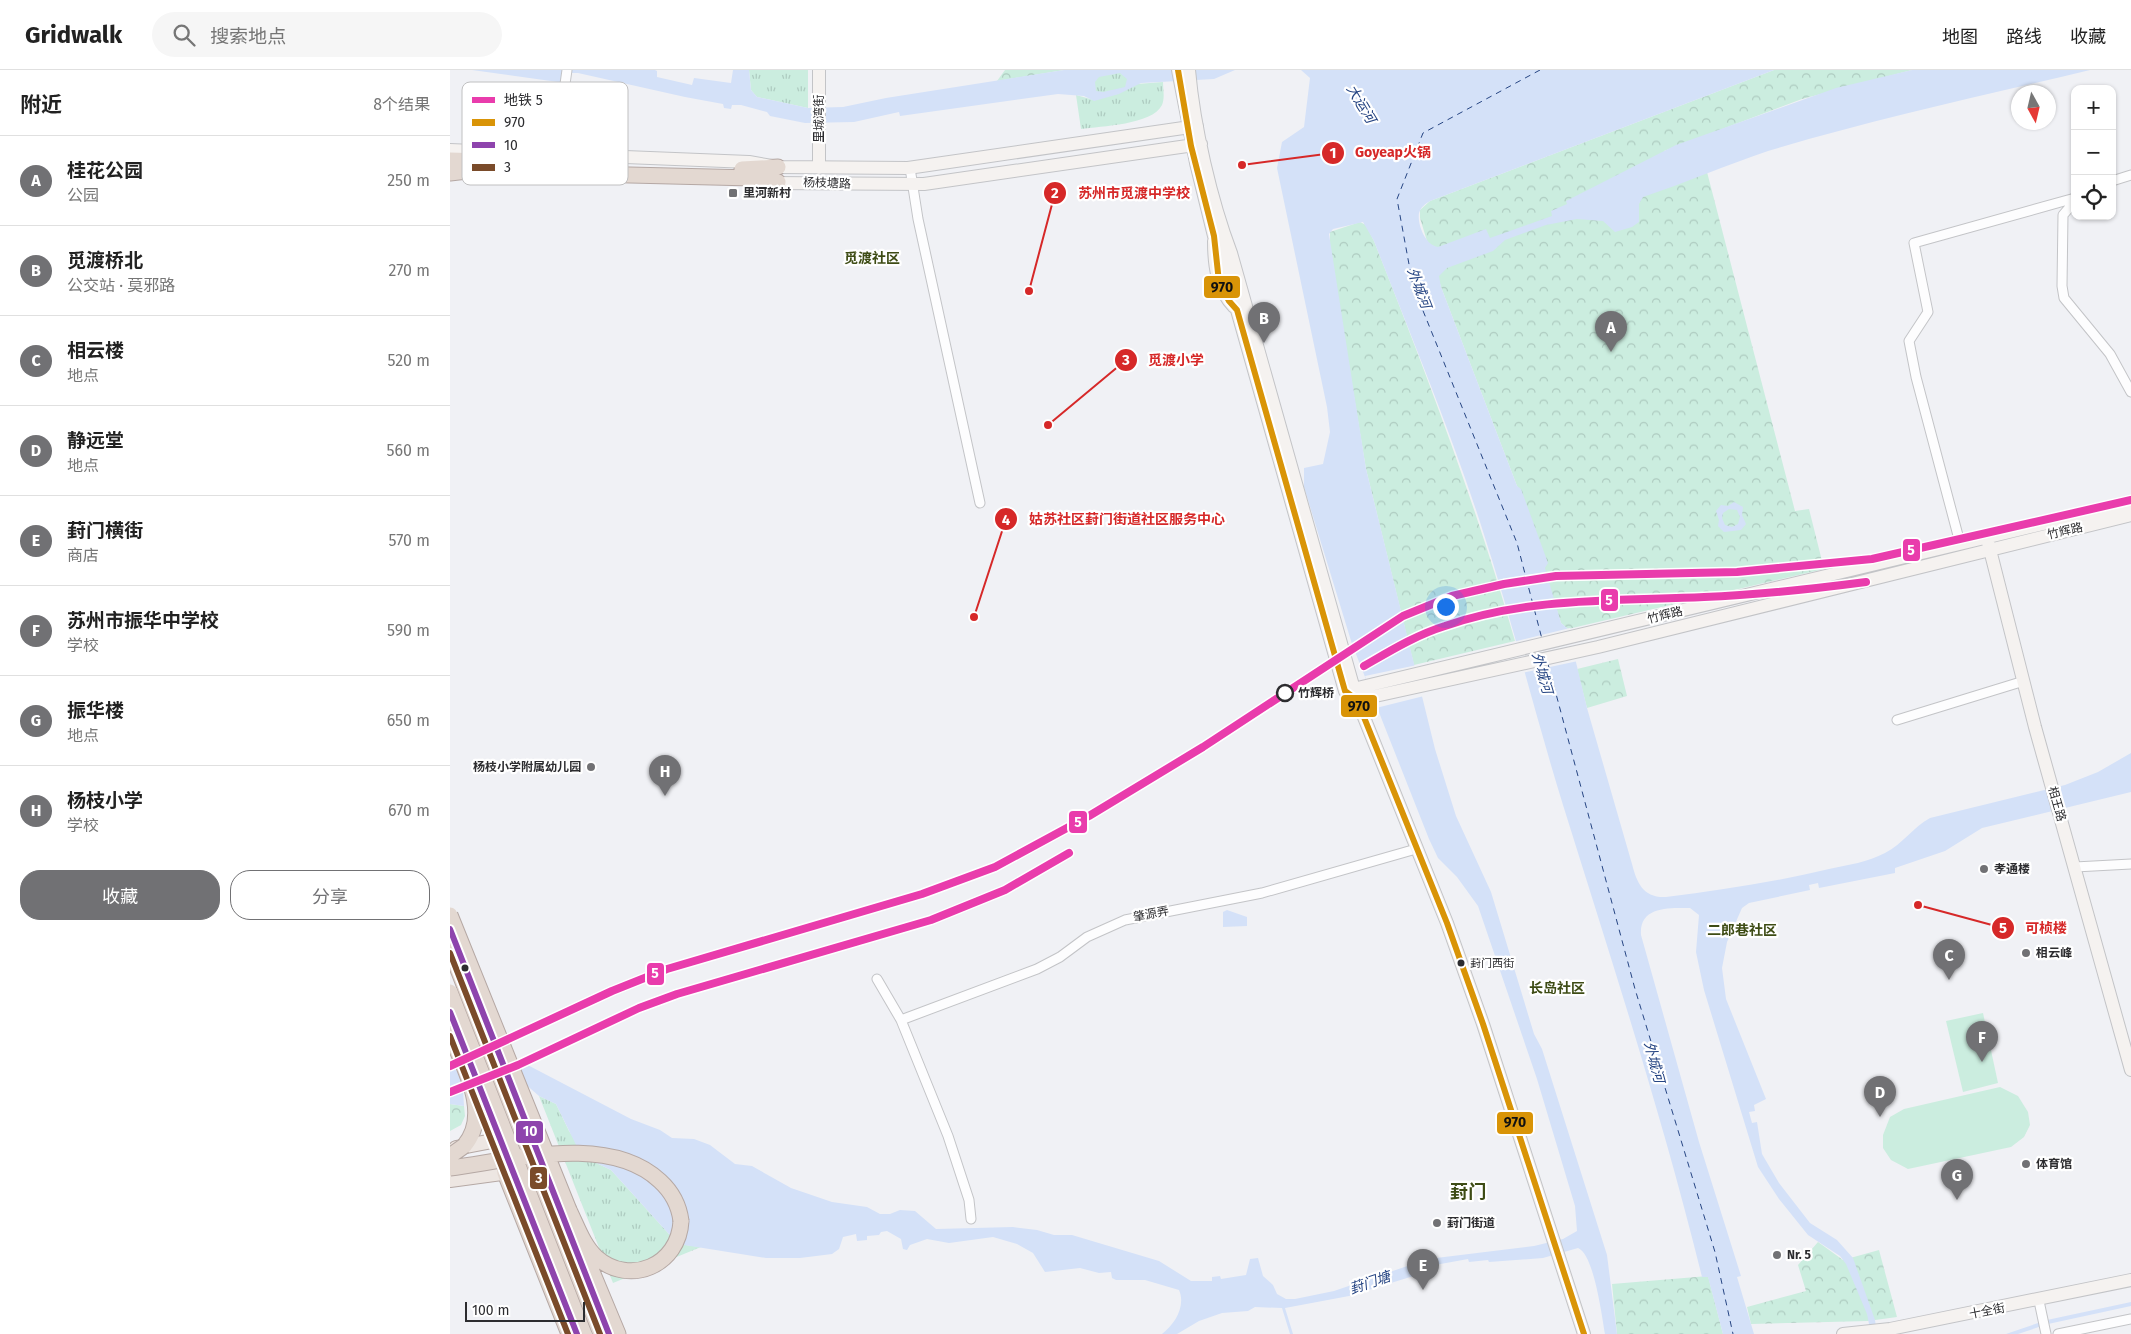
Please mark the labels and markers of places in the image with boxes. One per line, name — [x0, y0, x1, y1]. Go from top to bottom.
callout: Goyeap火锅 — [1321, 138, 1441, 167]
callout: 苏州市觅渡中学校 — [1043, 179, 1200, 208]
place label: 里河新村 — [743, 186, 791, 200]
marker: 里河新村 — [727, 187, 739, 199]
pin: B — [1248, 302, 1280, 343]
pin: A — [1595, 311, 1627, 352]
callout: 觅渡小学 — [1113, 345, 1214, 374]
callout: 姑苏社区葑门街道社区服务中心 — [994, 505, 1235, 534]
marker: 竹辉桥 — [1276, 684, 1294, 702]
place label: 竹辉桥 — [1298, 686, 1334, 700]
pin: H — [649, 755, 681, 796]
place label: 杨枝小学附属幼儿园 — [473, 760, 581, 774]
marker: 杨枝小学附属幼儿园 — [585, 761, 597, 773]
place label: 孝通楼 — [1994, 862, 2030, 876]
marker: 孝通楼 — [1978, 863, 1990, 875]
callout: 可桢楼 — [1990, 914, 2077, 943]
pin: C — [1933, 939, 1965, 980]
place label: 相云峰 — [2036, 946, 2072, 960]
marker: 相云峰 — [2020, 947, 2032, 959]
place label: 葑门西街 — [1470, 957, 1514, 970]
marker: 葑门西街 — [1456, 958, 1466, 968]
unlabelled marker — [460, 963, 470, 973]
pin: F — [1966, 1021, 1998, 1062]
pin: D — [1864, 1076, 1896, 1117]
place label: 体育馆 — [2036, 1157, 2072, 1171]
marker: 体育馆 — [2020, 1158, 2032, 1170]
pin: G — [1941, 1159, 1973, 1200]
place label: 葑门街道 — [1447, 1216, 1495, 1230]
marker: 葑门街道 — [1431, 1217, 1443, 1229]
place label: Nr. 5 — [1787, 1248, 1812, 1262]
pin: E — [1407, 1249, 1439, 1290]
marker: Nr. 5 — [1771, 1249, 1783, 1261]

